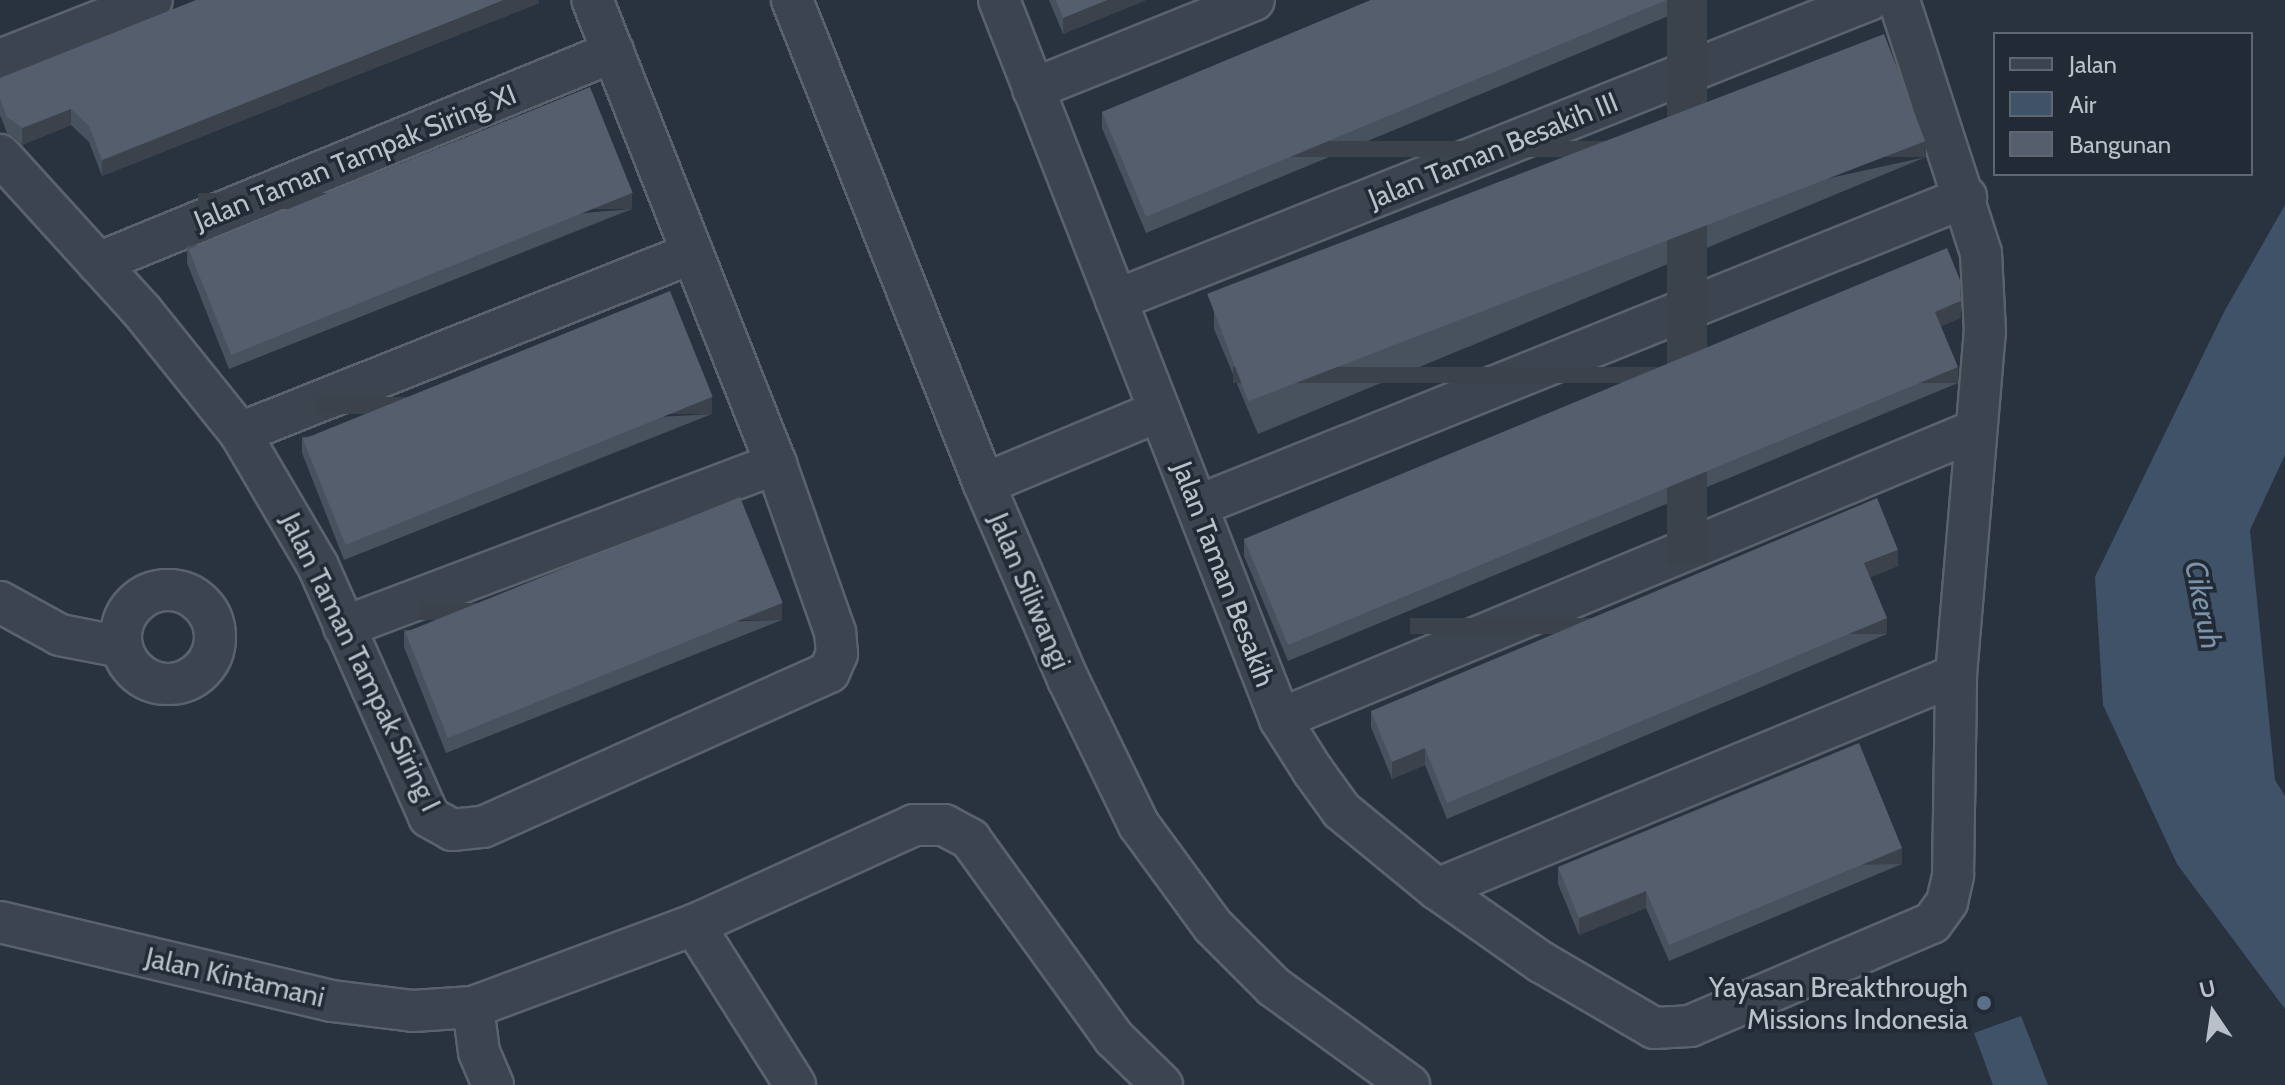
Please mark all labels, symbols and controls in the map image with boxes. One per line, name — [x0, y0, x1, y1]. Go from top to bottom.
legend — [1993, 32, 2253, 176]
text: Jalan — [2069, 50, 2117, 79]
street label: Jalan Taman Tampak Siring XI — [189, 77, 521, 237]
street label: Jalan Taman Besakih III — [1363, 85, 1623, 215]
text: Air — [2069, 90, 2096, 119]
text: Bangunan — [2069, 130, 2171, 159]
street label: Jalan Taman Besakih — [1166, 457, 1282, 691]
street label: Jalan Taman Tampak Siring I — [274, 507, 448, 817]
street label: Jalan Siliwangi — [982, 508, 1078, 674]
water label: Cikeruh — [2177, 558, 2229, 652]
street label: Jalan Kintamani — [142, 940, 328, 1014]
place label: Yayasan Breakthrough Missions Indonesia — [1709, 970, 1968, 1036]
north arrow — [2173, 973, 2253, 1053]
text: U — [2197, 974, 2218, 1004]
marker: Yayasan Breakthrough Missions Indonesia — [1975, 994, 1993, 1012]

